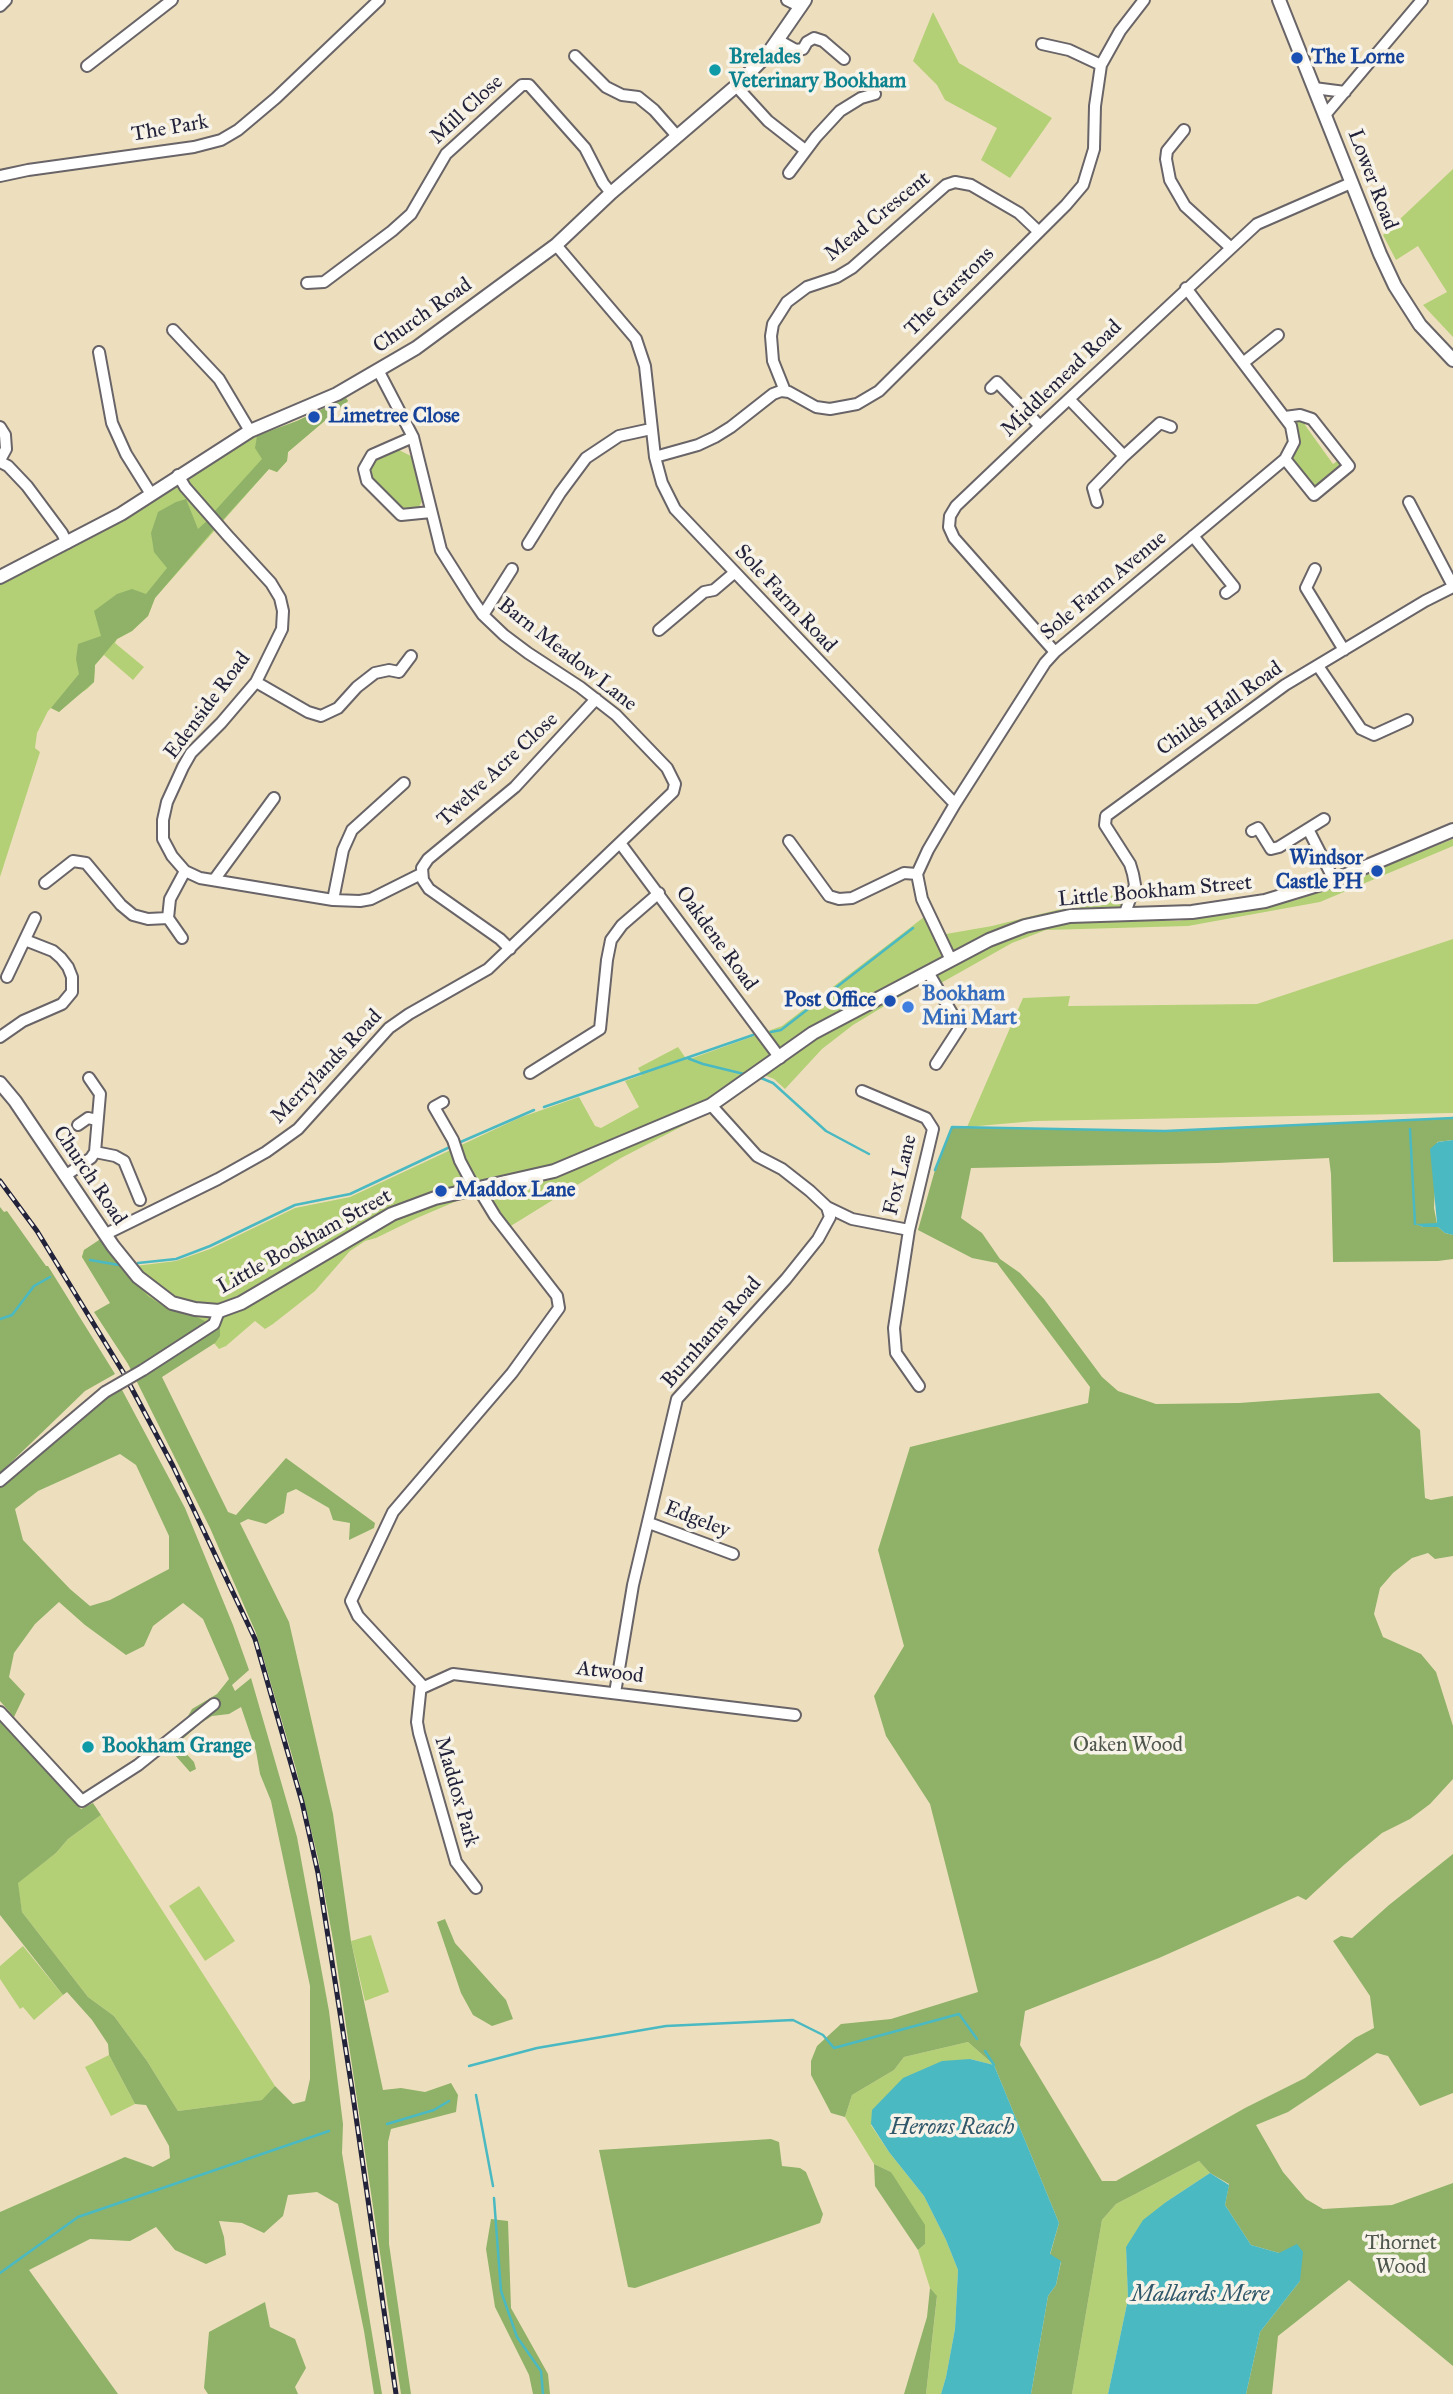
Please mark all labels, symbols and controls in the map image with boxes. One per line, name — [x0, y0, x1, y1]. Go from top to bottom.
place label: Brelades Veterinary Bookham — [729, 45, 906, 95]
place label: The Lorne — [1311, 45, 1404, 71]
marker: The Lorne — [1289, 50, 1305, 66]
marker: Brelades Veterinary Bookham — [707, 62, 723, 78]
street label: Mill Close — [425, 70, 509, 150]
street label: The Park — [130, 110, 210, 148]
street label: Lower Road — [1341, 126, 1403, 234]
street label: Mead Crescent — [820, 167, 936, 267]
street label: The Garstons — [900, 242, 1000, 342]
street label: Church Road — [369, 273, 477, 359]
street label: Middlemead Road — [996, 315, 1128, 443]
place label: Limetree Close — [328, 404, 460, 430]
marker: Limetree Close — [306, 409, 322, 425]
street label: Sole Farm Avenue — [1036, 526, 1172, 646]
street label: Sole Farm Road — [729, 540, 841, 658]
street label: Barn Meadow Lane — [492, 593, 642, 717]
street label: Edenside Road — [160, 647, 256, 765]
street label: Childs Hall Road — [1152, 656, 1288, 762]
street label: Twelve Acre Close — [432, 708, 564, 832]
place label: Windsor Castle PH — [1276, 846, 1363, 896]
marker: Windsor Castle PH — [1369, 863, 1385, 879]
street label: Little Bookham Street — [1057, 871, 1253, 913]
street label: Oakdene Road — [670, 882, 762, 996]
place label: Bookham Mini Mart — [922, 982, 1017, 1032]
place label: Post Office — [784, 988, 876, 1014]
marker: Post Office — [882, 993, 898, 1009]
marker: Bookham Mini Mart — [900, 999, 916, 1015]
street label: Merrylands Road — [266, 1005, 388, 1129]
street label: Church Road — [47, 1121, 131, 1231]
street label: Fox Lane — [879, 1132, 923, 1218]
place label: Maddox Lane — [455, 1178, 576, 1204]
marker: Maddox Lane — [433, 1183, 449, 1199]
street label: Little Bookham Street — [214, 1184, 396, 1300]
street label: Burnhams Road — [657, 1272, 767, 1394]
street label: Edgeley — [661, 1496, 733, 1544]
street label: Atwood — [575, 1656, 645, 1690]
park label: Oaken Wood — [1073, 1733, 1183, 1759]
place label: Bookham Grange — [102, 1734, 252, 1760]
street label: Maddox Park — [428, 1734, 484, 1850]
marker: Bookham Grange — [80, 1739, 96, 1755]
water label: Herons Reach — [889, 2114, 1015, 2142]
park label: Thornet Wood — [1365, 2231, 1437, 2281]
water label: Mallards Mere — [1131, 2281, 1269, 2309]

